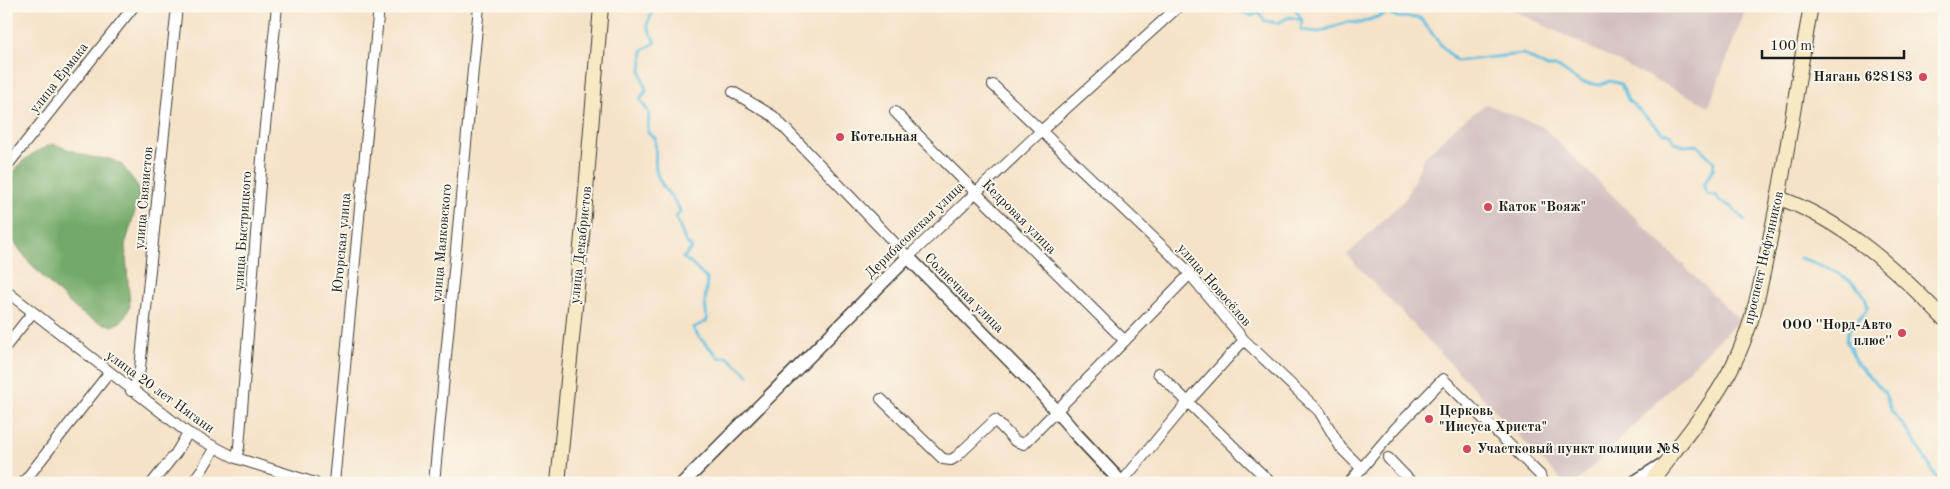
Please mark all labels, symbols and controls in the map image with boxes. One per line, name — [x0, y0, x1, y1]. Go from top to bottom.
scale bar — [1762, 28, 1905, 60]
text: 100 m — [1770, 39, 1812, 54]
street label: улица Ермака — [27, 40, 91, 116]
place label: Нягань 628183 — [1813, 70, 1913, 84]
marker: Нягань 628183 — [1917, 71, 1929, 83]
place label: Котельная — [850, 130, 917, 144]
marker: Котельная — [834, 131, 846, 143]
street label: улица Связистов — [133, 146, 155, 250]
street label: улица Быстрицкого — [232, 170, 254, 292]
street label: Кедровая улица — [979, 177, 1059, 257]
street label: Дерибасовская улица — [863, 179, 967, 281]
street label: улица Маяковского — [430, 183, 454, 303]
street label: улица Декабристов — [568, 185, 594, 305]
street label: проспект Нефтяников — [1742, 190, 1787, 326]
street label: Югорская улица — [331, 192, 353, 294]
place label: Каток "Вояж" — [1498, 200, 1586, 214]
marker: Каток "Вояж" — [1482, 201, 1494, 213]
street label: улица Новосёлов — [1174, 241, 1254, 329]
street label: Солнечная улица — [922, 251, 1007, 336]
place label: ООО ''Норд-Авто плюс'' — [1782, 318, 1892, 348]
marker: ООО ''Норд-Авто плюс'' — [1896, 327, 1908, 339]
street label: улица 20 лет Нягани — [103, 348, 217, 436]
place label: Церковь "Иисуса Христа" — [1439, 404, 1547, 434]
marker: Церковь "Иисуса Христа" — [1423, 413, 1435, 425]
place label: Участковый пункт полиции №8 — [1477, 442, 1680, 456]
marker: Участковый пункт полиции №8 — [1461, 443, 1473, 455]

